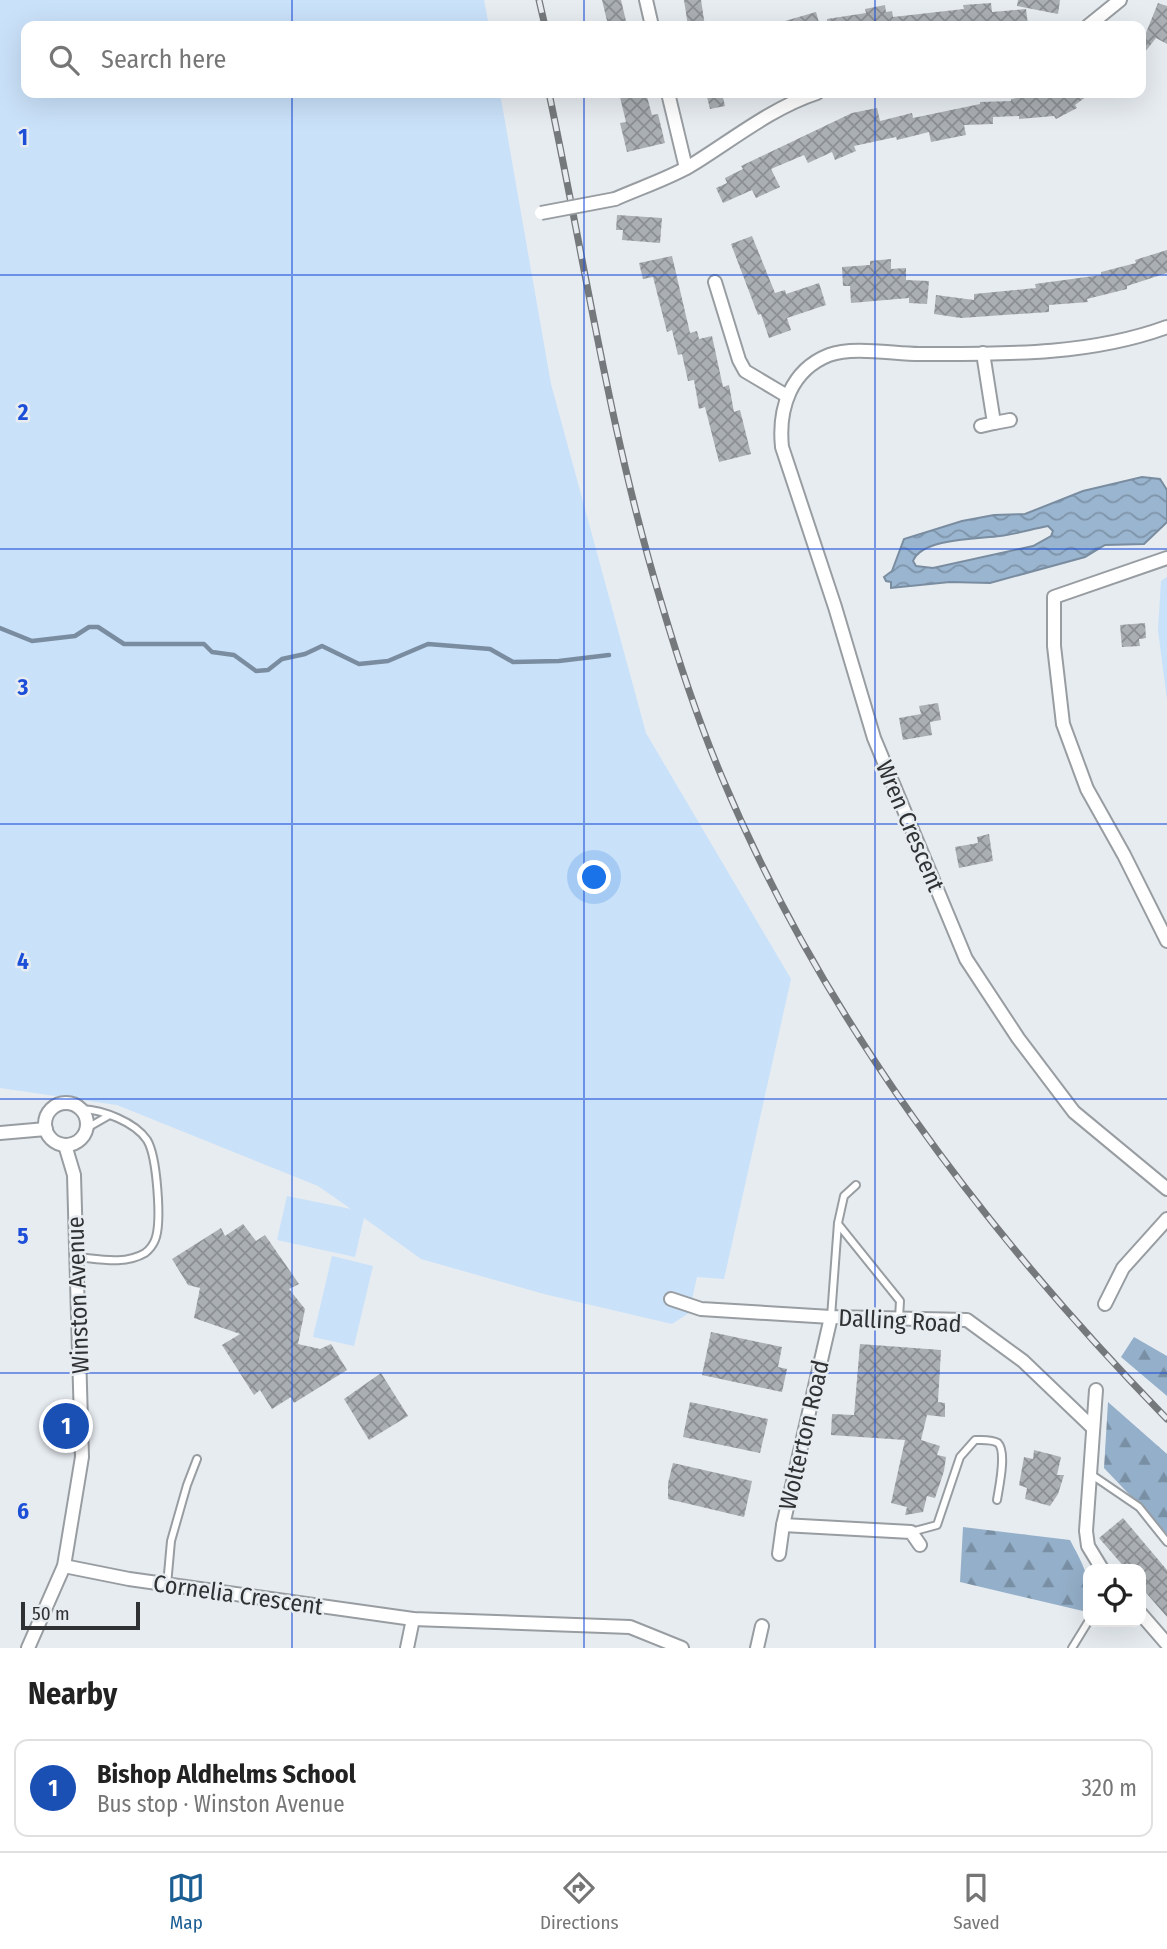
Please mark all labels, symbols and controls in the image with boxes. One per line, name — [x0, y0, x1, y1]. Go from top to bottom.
search box — [21, 21, 1146, 98]
icon: search — [45, 41, 83, 79]
text: Search here — [101, 44, 226, 75]
text: 1 — [18, 123, 28, 151]
text: 2 — [17, 398, 29, 426]
text: 3 — [17, 673, 29, 701]
street label: Wren Crescent — [870, 756, 950, 896]
your location — [577, 860, 611, 894]
text: 4 — [17, 947, 29, 975]
street label: Winston Avenue — [61, 1216, 95, 1374]
text: 5 — [17, 1222, 29, 1250]
street label: Dalling Road — [838, 1304, 962, 1338]
street label: Wolterton Road — [773, 1358, 835, 1512]
pin: 1 — [43, 1400, 89, 1452]
text: 6 — [17, 1497, 29, 1525]
map controls — [1083, 1564, 1146, 1627]
button: locate — [1083, 1564, 1146, 1627]
street label: Cornelia Crescent — [151, 1569, 325, 1621]
scale bar — [21, 1599, 140, 1631]
text: 50 m — [32, 1602, 70, 1625]
text: Nearby — [28, 1676, 117, 1712]
text: Bishop Aldhelms School — [97, 1759, 356, 1790]
text: 1 — [48, 1774, 58, 1802]
text: 320 m — [1082, 1774, 1137, 1802]
text: Bus stop · Winston Avenue — [97, 1790, 345, 1818]
tab: Map — [167, 1869, 205, 1934]
tab: Directions — [540, 1869, 619, 1934]
tab: Saved — [953, 1869, 1000, 1934]

